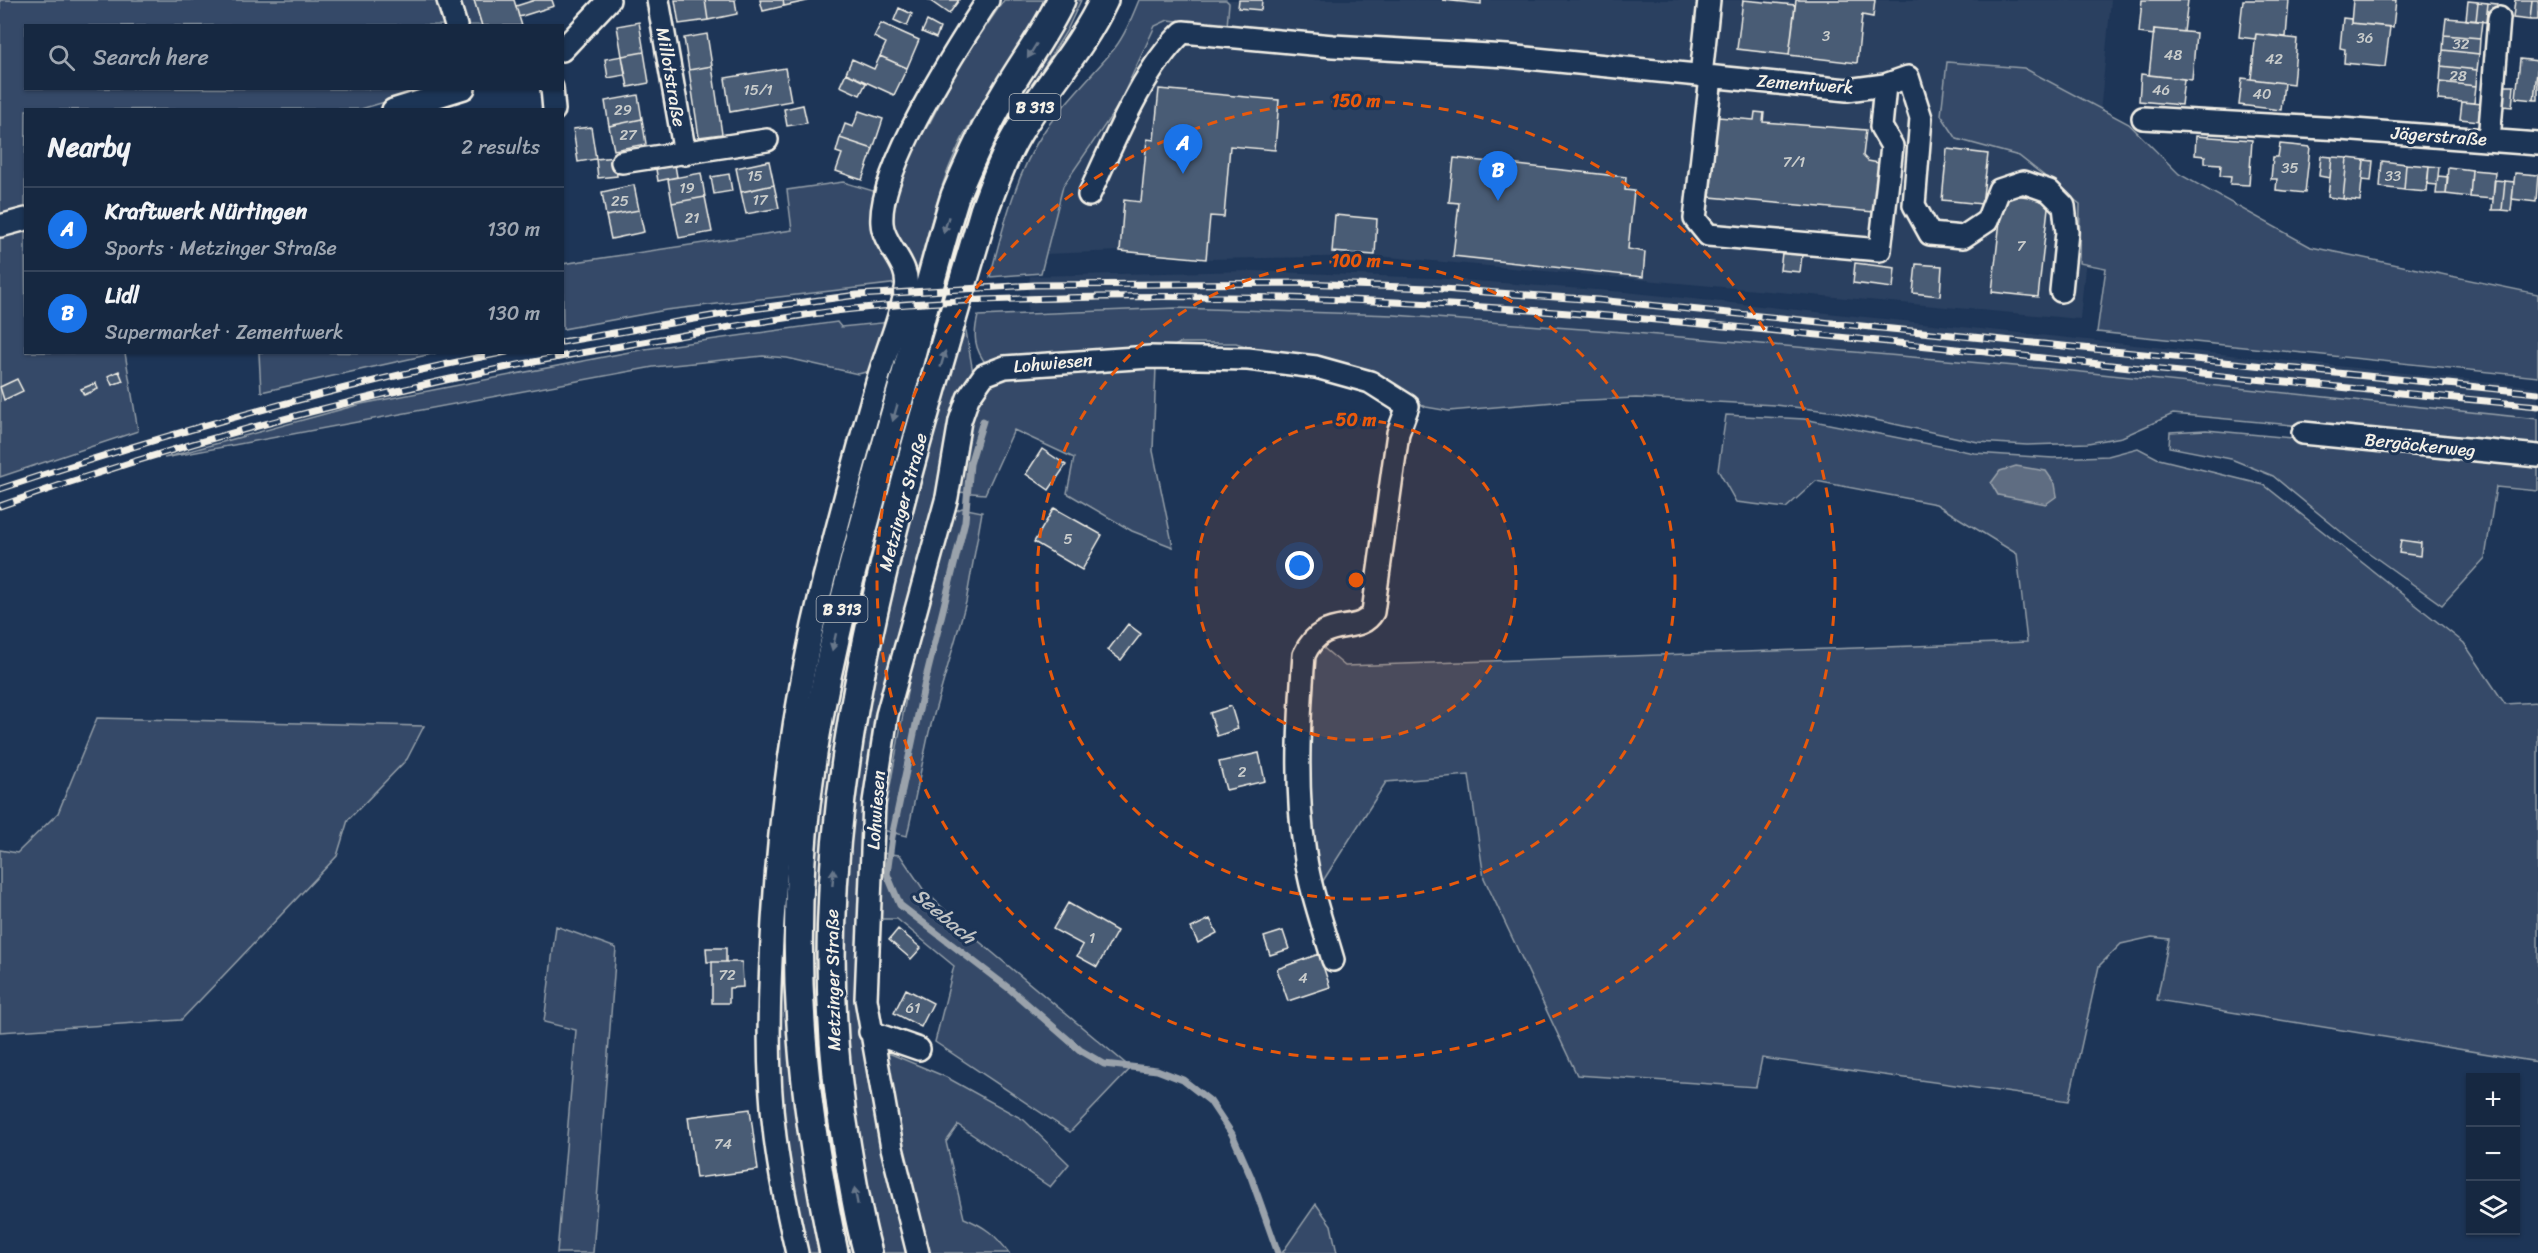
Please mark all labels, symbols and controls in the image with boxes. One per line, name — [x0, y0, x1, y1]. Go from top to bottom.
house number: 3 — [1822, 23, 1830, 49]
search box — [24, 24, 564, 90]
street label: Millotstraße — [647, 25, 695, 129]
house number: 36 — [2357, 25, 2373, 51]
house number: 32 — [2453, 31, 2470, 57]
text: Search here — [93, 38, 209, 77]
icon: search — [45, 41, 78, 74]
house number: 48 — [2164, 42, 2182, 68]
one-way arrow — [1027, 43, 1038, 59]
house number: 42 — [2265, 46, 2283, 72]
house number: 28 — [2449, 63, 2467, 89]
street label: Zementwerk — [1755, 65, 1855, 103]
house number: 15/1 — [743, 77, 773, 103]
house number: 46 — [2152, 77, 2170, 103]
house number: 40 — [2253, 81, 2271, 107]
text: 150 m — [1332, 85, 1380, 117]
road number: B 313 — [1010, 94, 1060, 120]
house number: 29 — [614, 97, 632, 123]
street label: Jägerstraße — [2389, 117, 2488, 155]
house number: 27 — [619, 122, 638, 148]
text: Nearby — [48, 124, 130, 170]
pin: A — [1164, 124, 1202, 174]
text: 2 results — [461, 130, 540, 165]
house number: 7/1 — [1783, 149, 1805, 175]
pin: B — [1478, 152, 1518, 201]
house number: 35 — [2281, 155, 2299, 181]
house number: 15 — [747, 163, 763, 189]
house number: 33 — [2385, 163, 2401, 189]
house number: 19 — [679, 175, 695, 201]
house number: 17 — [752, 187, 769, 213]
house number: 25 — [611, 188, 629, 214]
text: Kraftwerk Nürtingen — [105, 192, 307, 231]
house number: 21 — [684, 205, 700, 231]
text: A — [61, 212, 74, 247]
text: 130 m — [487, 212, 540, 247]
one-way arrow — [941, 216, 950, 234]
text: Sports · Metzinger Straße — [105, 231, 337, 266]
house number: 7 — [2017, 233, 2027, 259]
text: 100 m — [1332, 245, 1381, 277]
text: Lidl — [105, 276, 139, 315]
text: B — [61, 296, 74, 331]
text: 130 m — [487, 296, 540, 331]
text: Supermarket · Zementwerk — [105, 315, 344, 350]
street label: Lohwiesen — [1012, 344, 1094, 382]
one-way arrow — [938, 349, 948, 368]
one-way arrow — [890, 404, 899, 422]
text: 50 m — [1336, 404, 1377, 436]
street label: Bergäckerweg — [2363, 423, 2477, 467]
street label: Metzinger Straße — [869, 429, 937, 575]
house number: 5 — [1063, 526, 1073, 552]
your location — [1285, 551, 1314, 580]
centre of rings — [1346, 570, 1366, 590]
road number: B 313 — [816, 596, 868, 622]
one-way arrow — [829, 633, 839, 651]
house number: 2 — [1238, 759, 1247, 785]
street label: Lohwiesen — [857, 769, 895, 851]
one-way arrow — [828, 867, 837, 886]
water label: Seebach — [904, 879, 985, 954]
street label: Metzinger Straße — [816, 909, 850, 1051]
house number: 1 — [1089, 925, 1095, 951]
house number: 72 — [718, 962, 736, 988]
house number: 4 — [1298, 965, 1308, 991]
house number: 61 — [906, 995, 920, 1021]
map controls — [2466, 1073, 2520, 1235]
button: + — [2466, 1073, 2520, 1127]
button: − — [2466, 1127, 2520, 1181]
house number: 74 — [714, 1131, 732, 1157]
button: layers — [2466, 1181, 2520, 1235]
one-way arrow — [851, 1186, 860, 1205]

